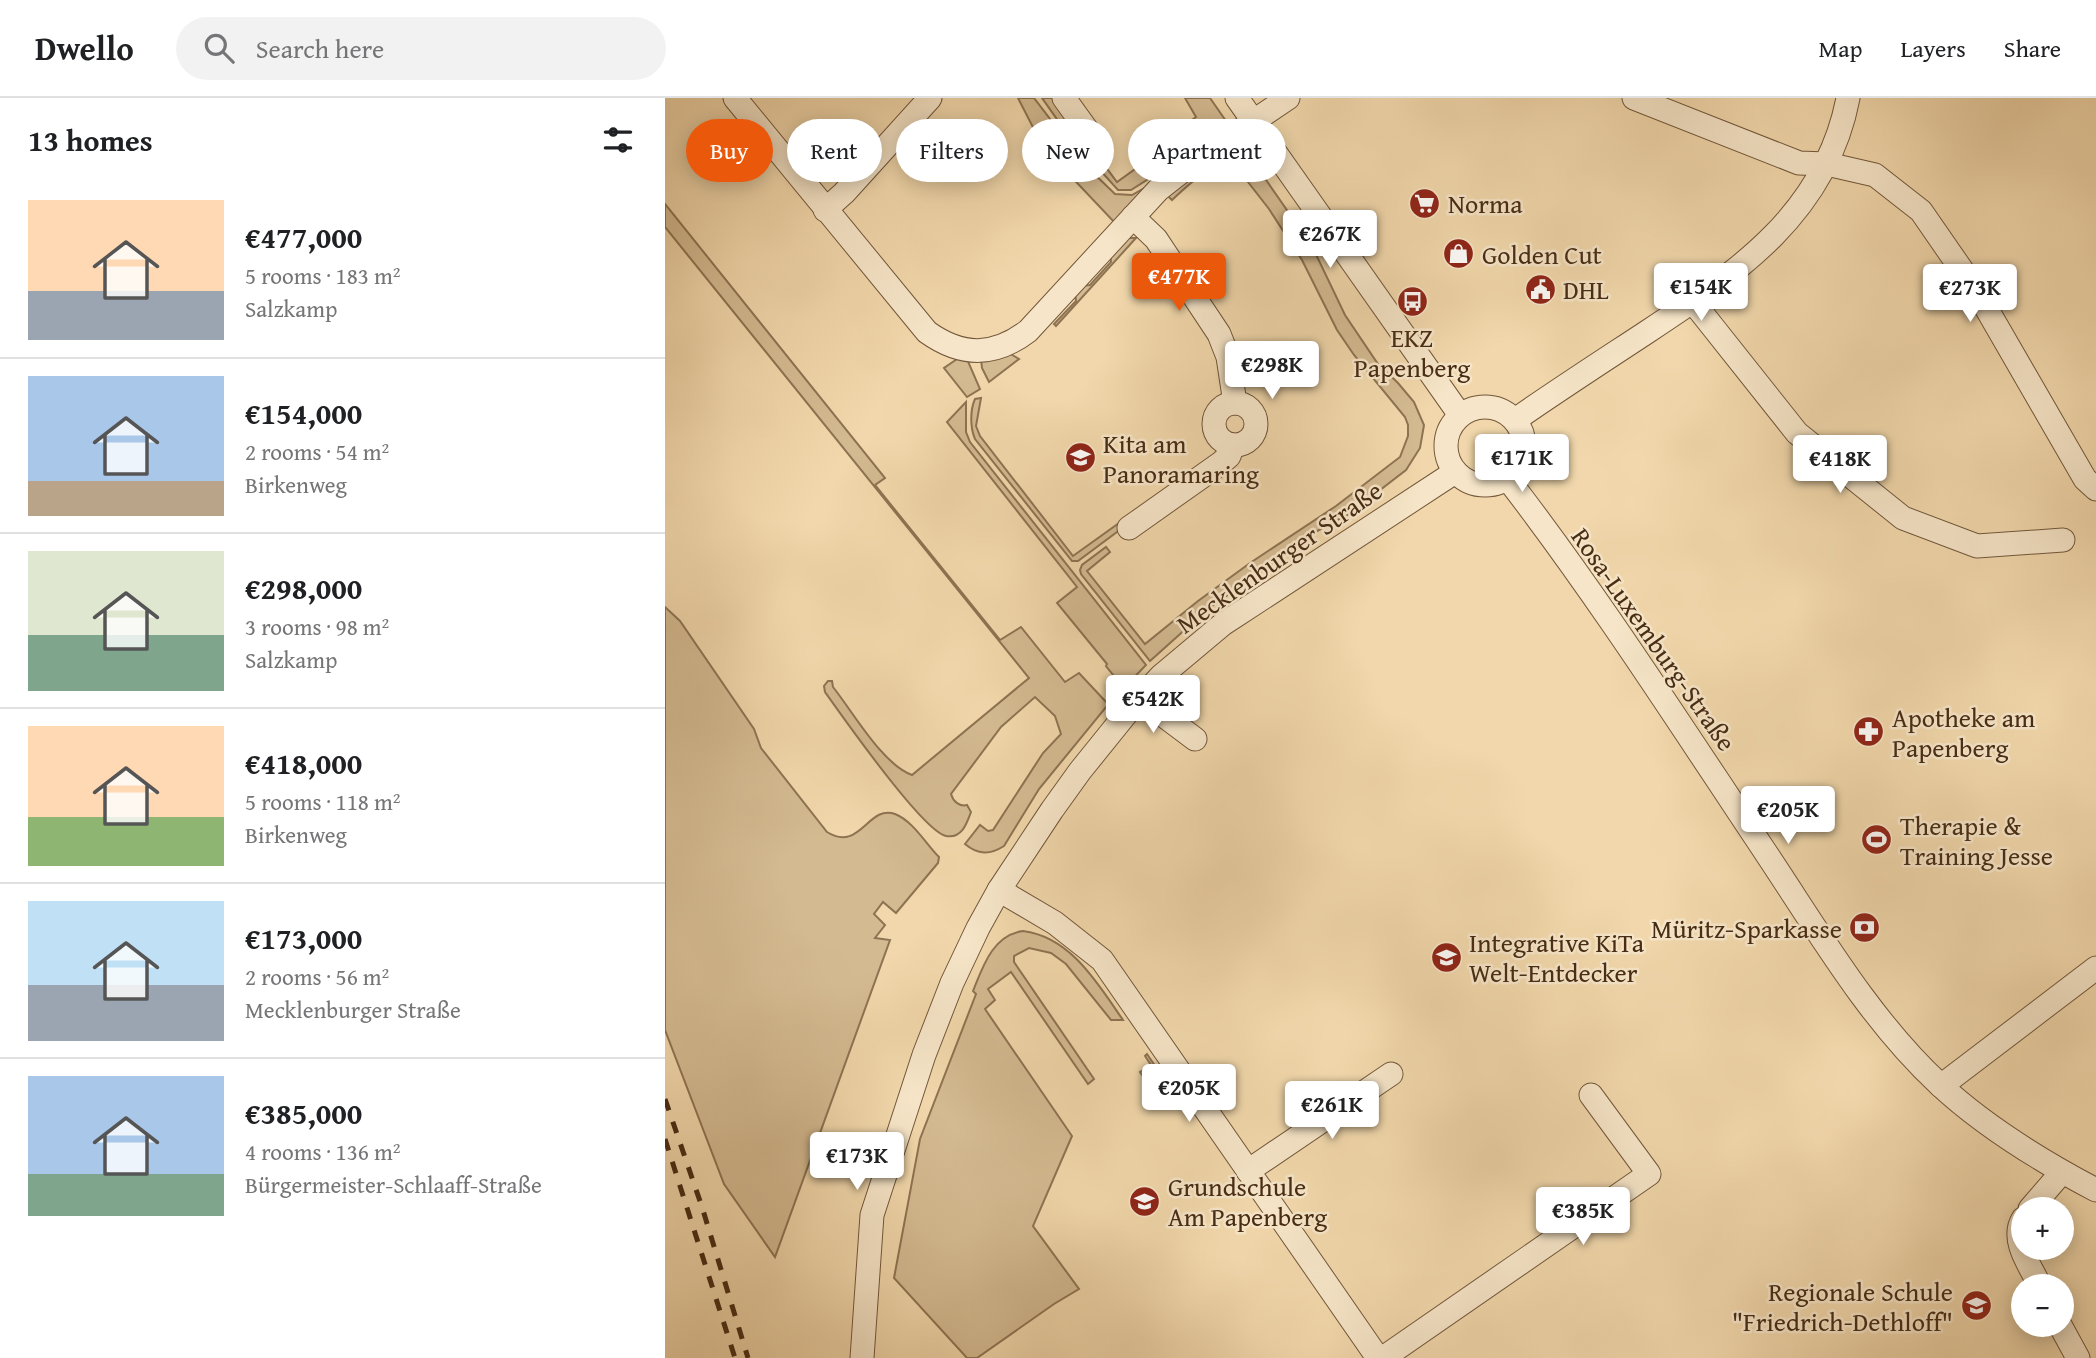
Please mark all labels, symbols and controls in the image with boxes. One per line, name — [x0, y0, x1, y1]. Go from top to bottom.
search box — [176, 17, 666, 80]
text: Dwello — [35, 24, 134, 72]
icon: search — [200, 29, 238, 67]
text: Search here — [256, 29, 384, 68]
text: Map — [1819, 31, 1862, 66]
text: Layers — [1900, 31, 1966, 66]
text: Share — [2004, 31, 2061, 66]
text: 13 homes — [28, 118, 153, 162]
chip: Buy — [686, 119, 773, 182]
chip: Rent — [787, 119, 882, 182]
chip: Filters — [896, 119, 1008, 182]
chip: New — [1022, 119, 1114, 182]
chip: Apartment — [1128, 119, 1286, 182]
icon: filters — [599, 121, 637, 159]
place label: Norma — [1448, 184, 1523, 223]
supermarket icon: Norma — [1408, 186, 1442, 220]
pin: €267K — [1281, 211, 1379, 270]
text: €477,000 — [245, 215, 362, 259]
text: €267K — [1299, 216, 1361, 249]
icon: home — [84, 228, 168, 312]
place label: Golden Cut — [1482, 235, 1602, 274]
shop icon: Golden Cut — [1442, 237, 1476, 271]
pin: €477K — [1130, 254, 1228, 313]
text: 5 rooms · 183 m² — [245, 259, 400, 292]
text: €477K — [1148, 259, 1210, 292]
pin: €154K — [1652, 264, 1750, 323]
pin: €273K — [1921, 264, 2019, 324]
text: €154K — [1670, 269, 1732, 302]
place label: DHL — [1563, 270, 1609, 309]
text: €273K — [1939, 270, 2001, 303]
public building icon: DHL — [1523, 272, 1557, 306]
bus stop icon: EKZ Papenberg — [1395, 285, 1429, 319]
text: Salzkamp — [245, 292, 337, 325]
place label: EKZ Papenberg — [1354, 318, 1470, 387]
pin: €298K — [1223, 342, 1321, 401]
text: €298K — [1241, 347, 1303, 380]
text: €154,000 — [245, 391, 362, 435]
icon: home — [84, 404, 168, 488]
place label: Kita am Panoramaring — [1103, 424, 1259, 493]
pin: €171K — [1473, 434, 1571, 494]
text: 2 rooms · 54 m² — [245, 435, 389, 468]
pin: €418K — [1791, 436, 1889, 495]
text: €171K — [1491, 440, 1553, 473]
school or university icon: Kita am Panoramaring — [1063, 441, 1097, 475]
text: €418K — [1809, 441, 1871, 474]
text: Birkenweg — [245, 468, 347, 501]
street label: Mecklenburger Straße — [1168, 471, 1390, 643]
street label: Rosa-Luxemburg-Straße — [1562, 519, 1746, 759]
text: €298,000 — [245, 566, 362, 610]
icon: home — [84, 579, 168, 663]
text: 3 rooms · 98 m² — [245, 610, 389, 643]
text: Salzkamp — [245, 643, 337, 676]
pin: €542K — [1104, 676, 1202, 735]
text: €542K — [1122, 681, 1184, 714]
place label: Apotheke am Papenberg — [1892, 698, 2035, 767]
pharmacy icon: Apotheke am Papenberg — [1852, 715, 1886, 749]
text: €418,000 — [245, 741, 362, 785]
icon: home — [84, 754, 168, 838]
text: 5 rooms · 118 m² — [245, 785, 400, 818]
pin: €205K — [1739, 786, 1837, 846]
text: €205K — [1757, 792, 1819, 825]
place label: Therapie & Training Jesse — [1900, 806, 2053, 875]
text: Birkenweg — [245, 818, 347, 851]
sports icon: Therapie & Training Jesse — [1860, 823, 1894, 857]
place label: Müritz-Sparkasse — [1651, 909, 1842, 948]
bank icon: Müritz-Sparkasse — [1848, 911, 1882, 945]
text: €173,000 — [245, 916, 362, 960]
place label: Integrative KiTa Welt-Entdecker — [1469, 923, 1645, 992]
icon: home — [84, 929, 168, 1013]
school or university icon: Integrative KiTa Welt-Entdecker — [1429, 940, 1463, 974]
text: 2 rooms · 56 m² — [245, 960, 389, 993]
text: Mecklenburger Straße — [245, 993, 461, 1026]
pin: €205K — [1140, 1065, 1238, 1124]
text: €205K — [1158, 1070, 1220, 1103]
pin: €261K — [1283, 1082, 1381, 1141]
text: €261K — [1301, 1087, 1363, 1120]
text: €385,000 — [245, 1091, 362, 1135]
icon: home — [84, 1104, 168, 1188]
pin: €173K — [808, 1132, 906, 1192]
text: 4 rooms · 136 m² — [245, 1135, 400, 1168]
text: €173K — [826, 1138, 888, 1171]
place label: Grundschule Am Papenberg — [1168, 1167, 1327, 1236]
text: Bürgermeister-Schlaaff-Straße — [245, 1168, 542, 1201]
school or university icon: Grundschule Am Papenberg — [1128, 1184, 1162, 1218]
pin: €385K — [1534, 1188, 1632, 1247]
text: €385K — [1552, 1193, 1614, 1226]
map controls — [2011, 1197, 2074, 1337]
button: + — [2011, 1197, 2074, 1260]
place label: Regionale Schule "Friedrich-Dethloff" — [1732, 1272, 1953, 1341]
button: − — [2011, 1274, 2074, 1337]
school or university icon: Regionale Schule "Friedrich-Dethloff" — [1959, 1289, 1993, 1323]

